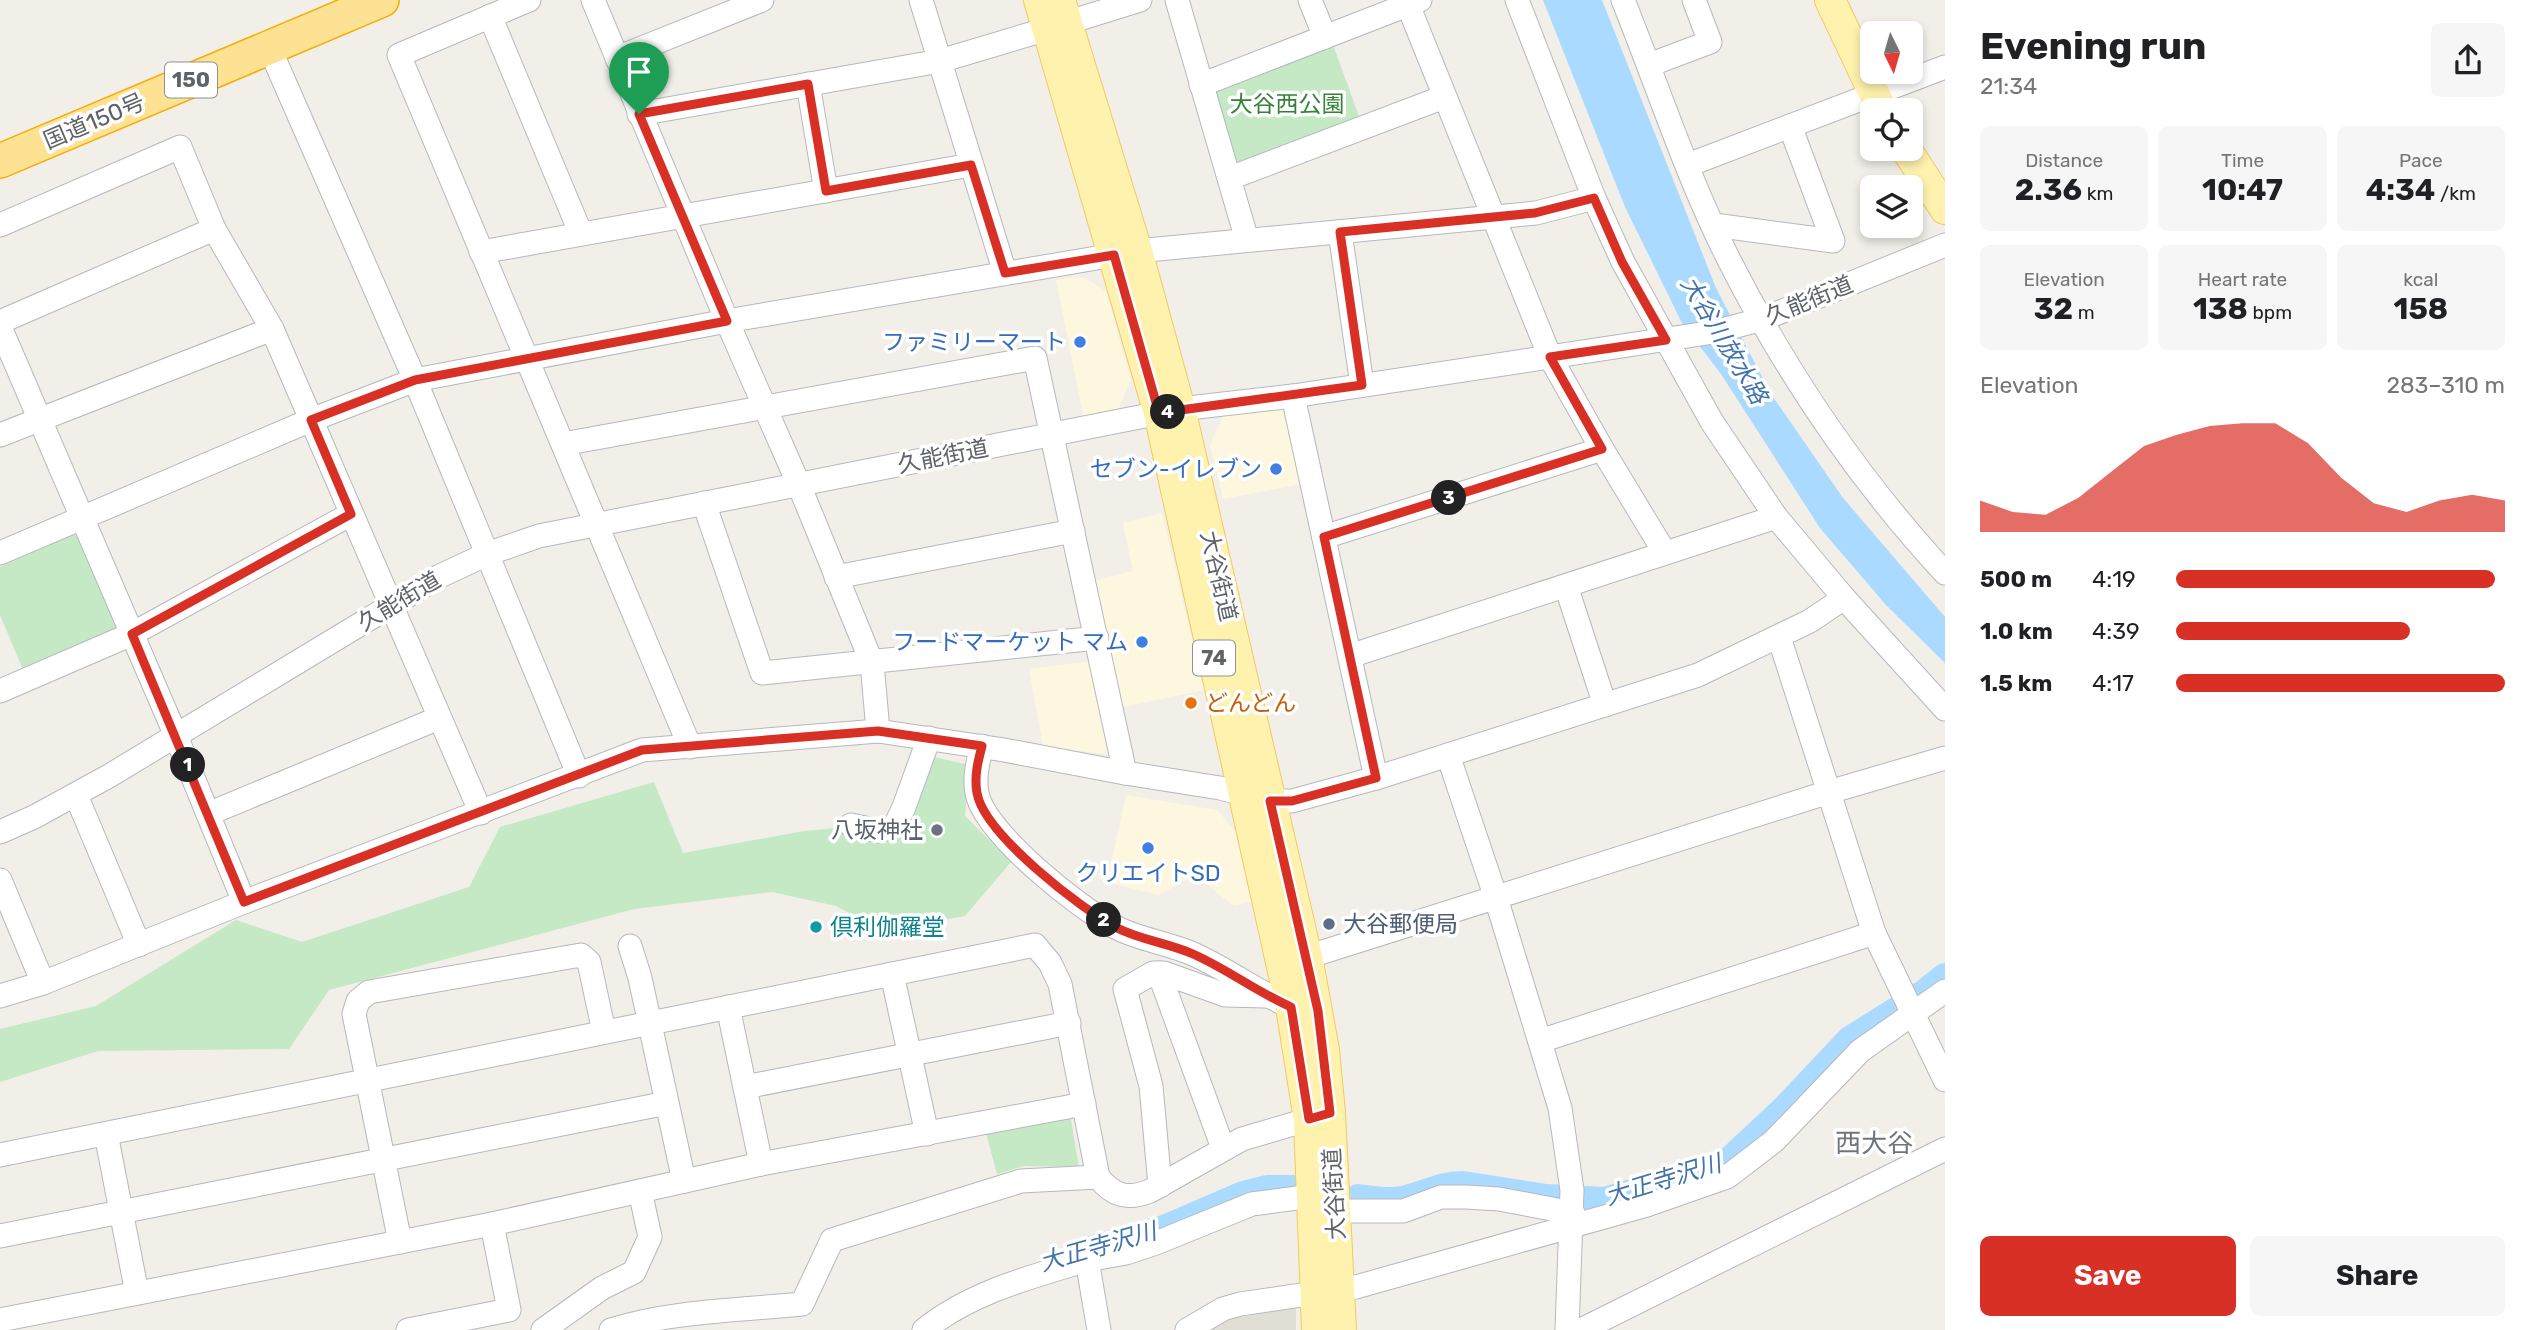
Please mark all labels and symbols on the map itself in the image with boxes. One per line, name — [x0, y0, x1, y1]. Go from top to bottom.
north arrow — [1860, 21, 1923, 84]
pin — [609, 42, 669, 114]
road number: 150 — [165, 62, 217, 98]
street label: 国道150号 — [39, 87, 149, 155]
park label: 大谷西公園 — [1230, 90, 1345, 118]
street label: 久能街道 — [1761, 270, 1857, 330]
water label: 大谷川放水路 — [1675, 271, 1774, 411]
place label: ファミリーマート — [882, 328, 1066, 356]
marker: ファミリーマート — [1072, 334, 1088, 350]
pin: 4 — [1150, 394, 1186, 430]
street label: 久能街道 — [895, 433, 991, 479]
place label: セブン-イレブン — [1090, 455, 1262, 483]
marker: セブン-イレブン — [1268, 461, 1284, 477]
pin: 3 — [1432, 480, 1466, 516]
street label: 大谷街道 — [1195, 528, 1243, 624]
street label: 久能街道 — [352, 565, 446, 637]
place label: フードマーケット マム — [892, 628, 1128, 656]
marker: フードマーケット マム — [1134, 634, 1150, 650]
road number: 74 — [1193, 640, 1235, 676]
place label: どんどん — [1205, 689, 1296, 717]
marker: どんどん — [1183, 695, 1199, 711]
pin: 1 — [170, 748, 206, 782]
place label: 八坂神社 — [831, 816, 923, 844]
marker: 八坂神社 — [929, 822, 945, 838]
marker: クリエイトSD — [1140, 840, 1156, 856]
place label: クリエイトSD — [1075, 859, 1221, 887]
pin: 2 — [1086, 902, 1122, 937]
place label: 大谷郵便局 — [1343, 910, 1458, 938]
place label: 倶利伽羅堂 — [830, 913, 945, 941]
marker: 大谷郵便局 — [1321, 916, 1337, 932]
marker: 倶利伽羅堂 — [808, 919, 824, 935]
district label: 西大谷 — [1835, 1128, 1913, 1159]
street label: 大谷街道 — [1318, 1147, 1350, 1241]
water label: 大正寺沢川 — [1602, 1148, 1727, 1211]
water label: 大正寺沢川 — [1036, 1216, 1162, 1277]

